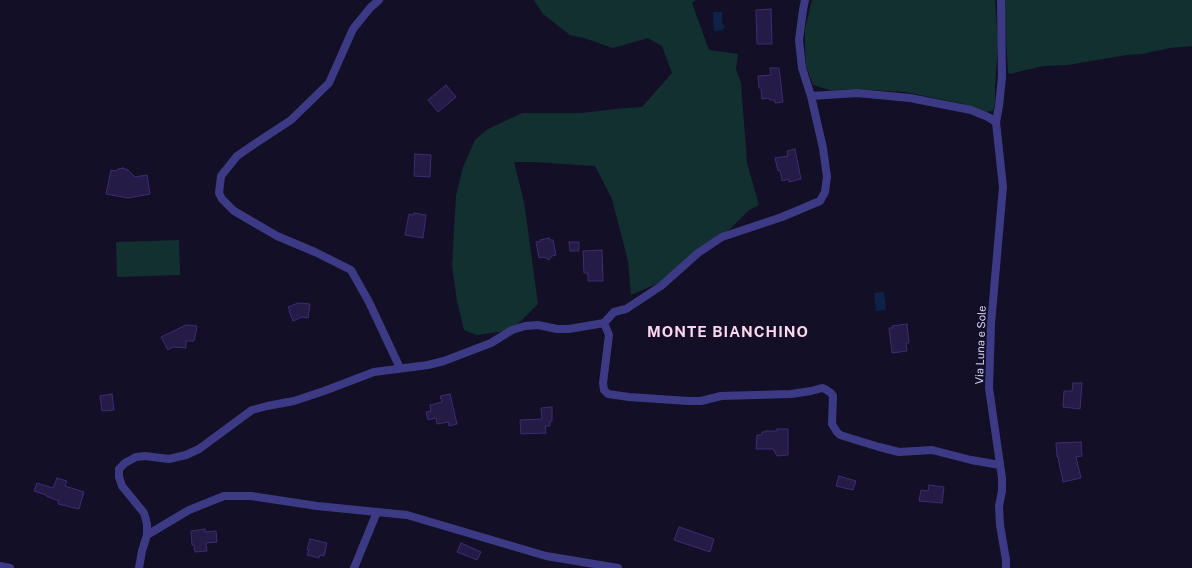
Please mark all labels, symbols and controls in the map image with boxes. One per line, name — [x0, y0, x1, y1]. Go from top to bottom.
street label: Via Luna e Sole — [973, 306, 989, 384]
district label: MONTE BIANCHINO — [647, 323, 809, 341]

